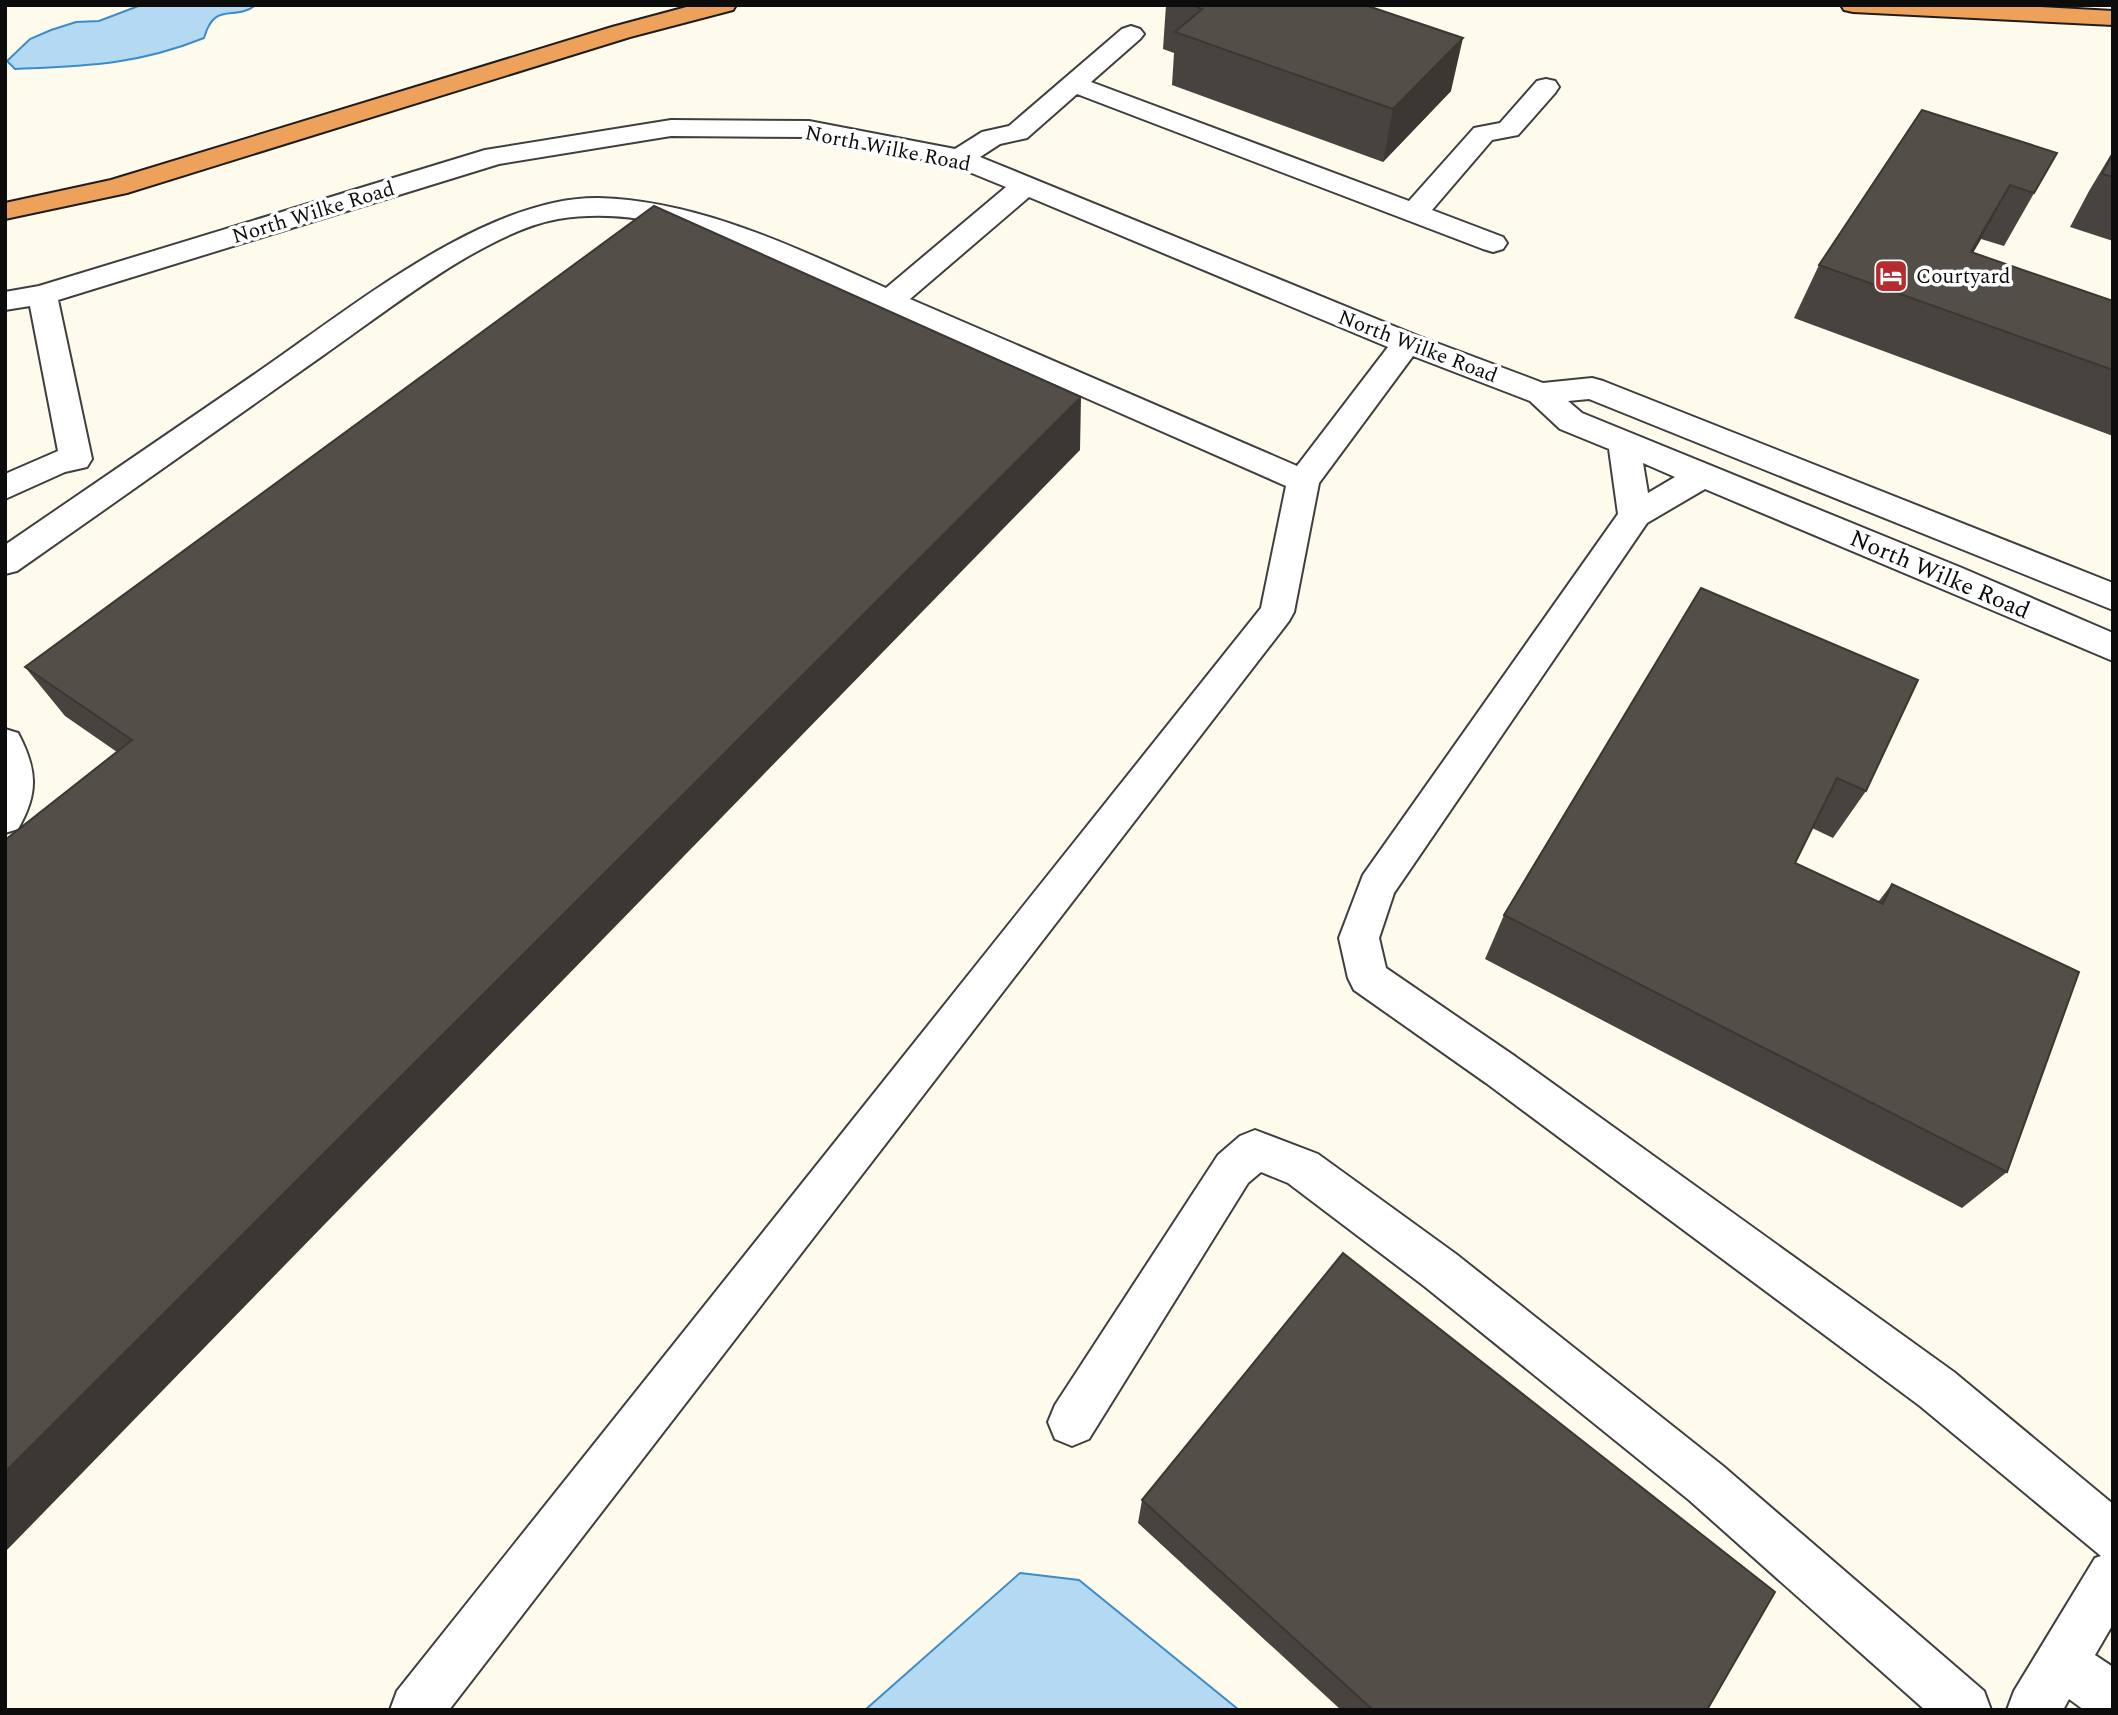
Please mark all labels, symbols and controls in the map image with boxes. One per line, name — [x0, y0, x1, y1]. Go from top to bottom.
street label: North Wilke Road — [802, 117, 974, 181]
street label: North Wilke Road — [228, 173, 399, 253]
hotel icon: Courtyard — [1872, 257, 1910, 295]
place label: Courtyard — [1916, 261, 2011, 293]
street label: North Wilke Road — [1333, 302, 1502, 392]
street label: North Wilke Road — [1844, 521, 2035, 629]

